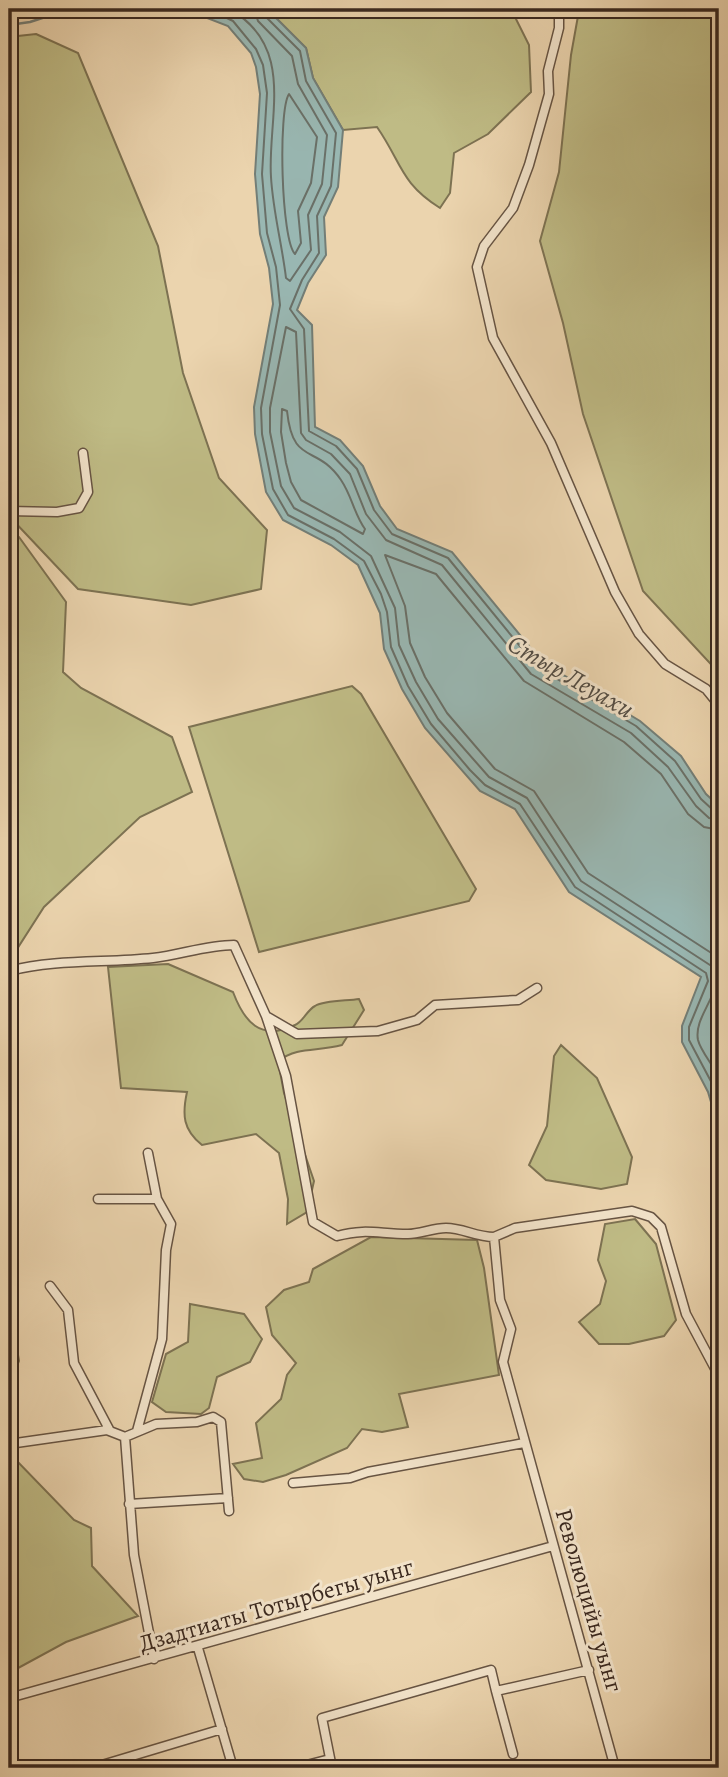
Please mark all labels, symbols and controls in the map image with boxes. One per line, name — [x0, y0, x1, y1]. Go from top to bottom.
water label: Стыр Леуахи — [501, 626, 641, 727]
street label: Революцийы уынг — [548, 1505, 630, 1695]
street label: Дзадтиаты Тотырбегы уынг — [135, 1550, 417, 1660]

